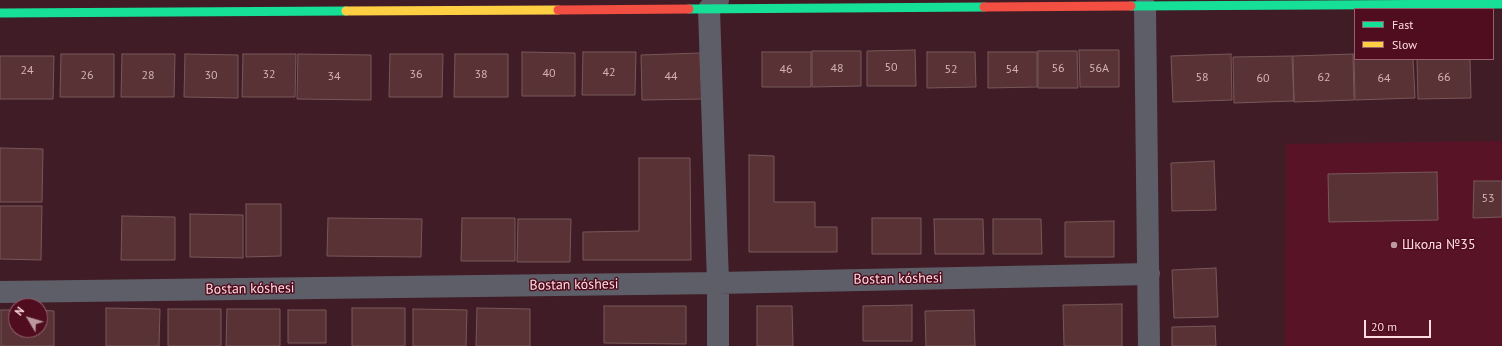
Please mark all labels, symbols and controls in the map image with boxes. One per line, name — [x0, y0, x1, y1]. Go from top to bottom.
legend — [1354, 8, 1494, 60]
text: Fast — [1392, 17, 1413, 32]
text: Slow — [1392, 37, 1417, 52]
house number: 50 — [884, 61, 898, 75]
house number: 48 — [830, 62, 844, 76]
house number: 56 — [1051, 62, 1065, 76]
house number: 56A — [1089, 62, 1109, 76]
house number: 46 — [779, 63, 793, 77]
house number: 52 — [944, 63, 958, 77]
house number: 54 — [1005, 63, 1019, 77]
house number: 24 — [20, 64, 34, 78]
house number: 42 — [602, 66, 616, 80]
house number: 40 — [542, 67, 556, 81]
house number: 32 — [262, 68, 276, 82]
house number: 36 — [409, 68, 423, 82]
house number: 38 — [474, 68, 488, 82]
house number: 26 — [80, 69, 94, 83]
house number: 28 — [141, 69, 155, 83]
house number: 30 — [204, 69, 218, 83]
house number: 34 — [327, 70, 341, 84]
house number: 44 — [664, 70, 678, 84]
house number: 58 — [1195, 71, 1209, 85]
house number: 62 — [1317, 71, 1331, 85]
house number: 66 — [1437, 71, 1451, 85]
house number: 60 — [1256, 72, 1270, 86]
house number: 64 — [1377, 72, 1391, 86]
house number: 53 — [1481, 192, 1495, 206]
place label: Школа №35 — [1402, 237, 1476, 253]
marker: Школа №35 — [1389, 240, 1399, 250]
street label: Bostan kóshesi — [853, 270, 943, 288]
street label: Bostan kóshesi — [529, 276, 619, 294]
street label: Bostan kóshesi — [205, 280, 295, 298]
north arrow — [8, 298, 48, 338]
text: N — [12, 304, 27, 318]
scale bar — [1366, 312, 1433, 338]
text: 20 m — [1371, 319, 1397, 334]

